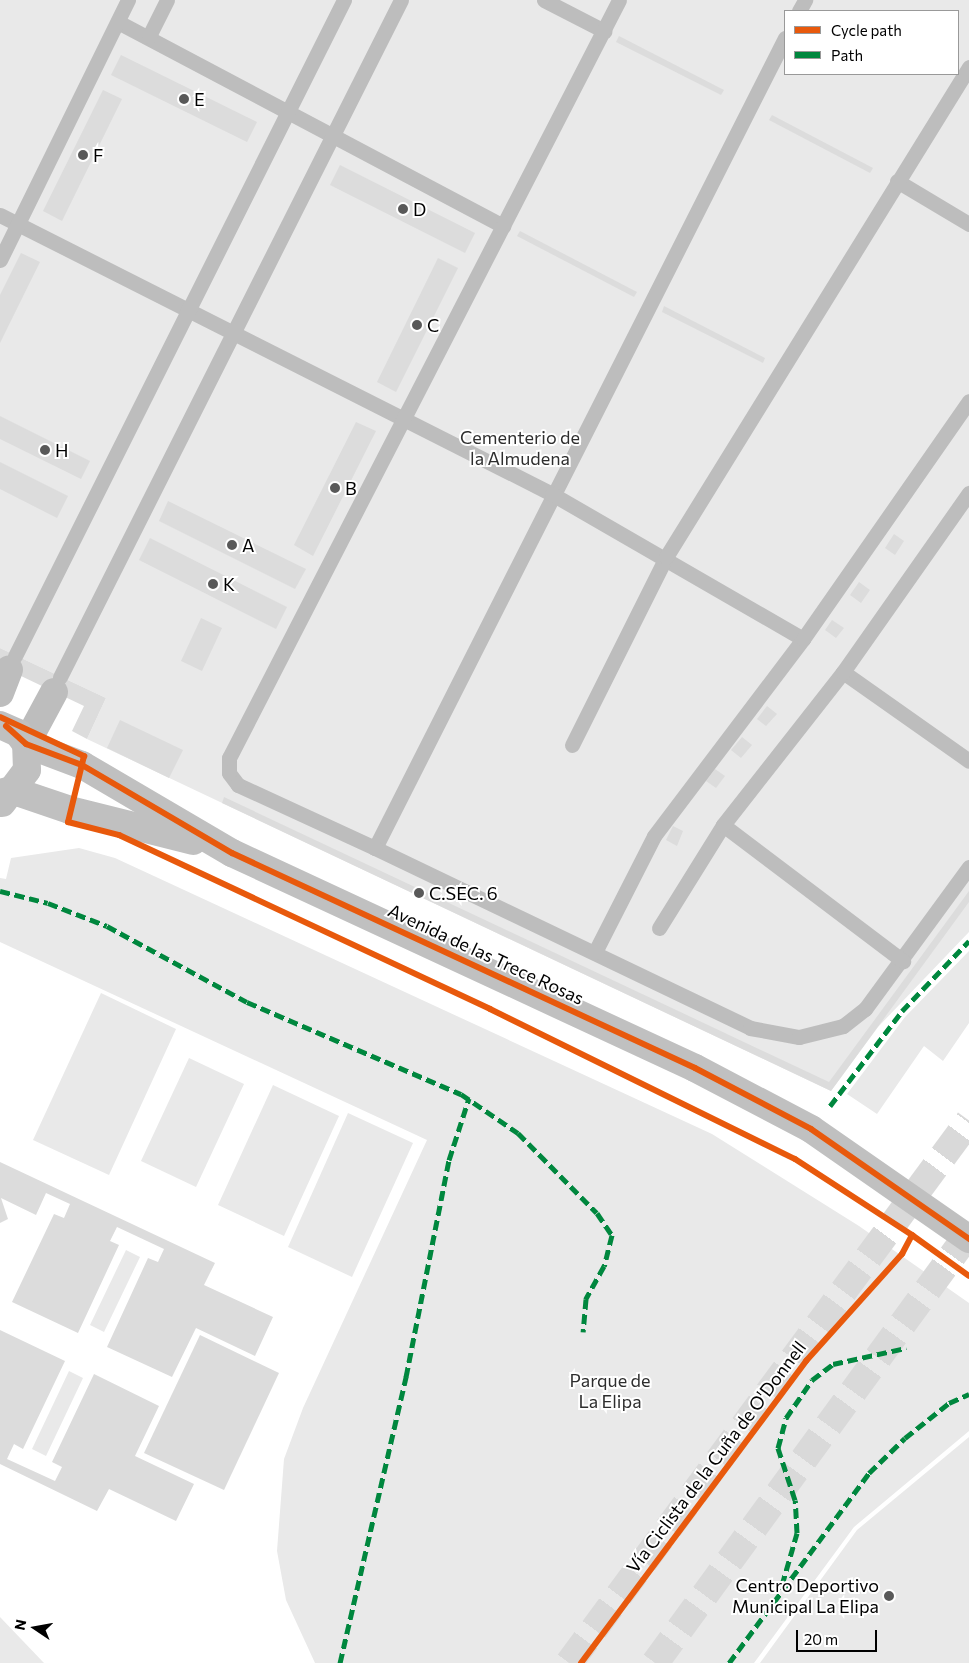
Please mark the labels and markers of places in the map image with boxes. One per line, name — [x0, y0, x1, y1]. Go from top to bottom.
place label: E — [194, 88, 205, 110]
marker: E — [178, 93, 190, 105]
place label: F — [93, 144, 103, 166]
marker: F — [77, 149, 89, 161]
place label: D — [413, 198, 426, 220]
marker: D — [397, 203, 409, 215]
place label: C — [427, 314, 439, 336]
marker: C — [411, 319, 423, 331]
place label: H — [55, 439, 68, 461]
marker: H — [39, 444, 51, 456]
place label: B — [345, 477, 357, 499]
marker: B — [329, 482, 341, 494]
place label: A — [242, 534, 254, 556]
marker: A — [226, 539, 238, 551]
place label: K — [223, 573, 235, 595]
marker: K — [207, 578, 219, 590]
place label: C.SEC. 6 — [429, 882, 498, 904]
marker: C.SEC. 6 — [413, 887, 425, 899]
place label: Centro Deportivo Municipal La Elipa — [732, 1575, 879, 1618]
marker: Centro Deportivo Municipal La Elipa — [883, 1590, 895, 1602]

